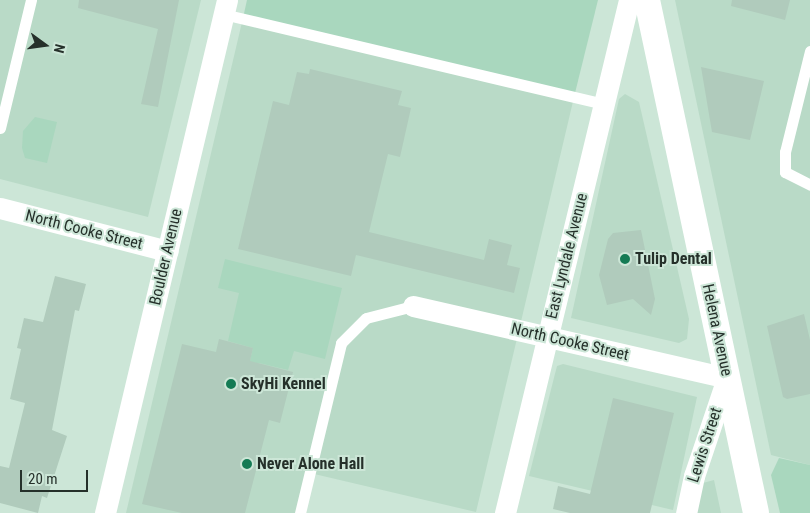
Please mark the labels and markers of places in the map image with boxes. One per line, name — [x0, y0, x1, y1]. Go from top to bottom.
place label: Tulip Dental — [635, 249, 712, 269]
marker: Tulip Dental — [619, 253, 631, 265]
place label: SkyHi Kennel — [241, 374, 326, 394]
marker: SkyHi Kennel — [225, 378, 237, 390]
place label: Never Alone Hall — [257, 454, 364, 474]
marker: Never Alone Hall — [241, 458, 253, 470]

